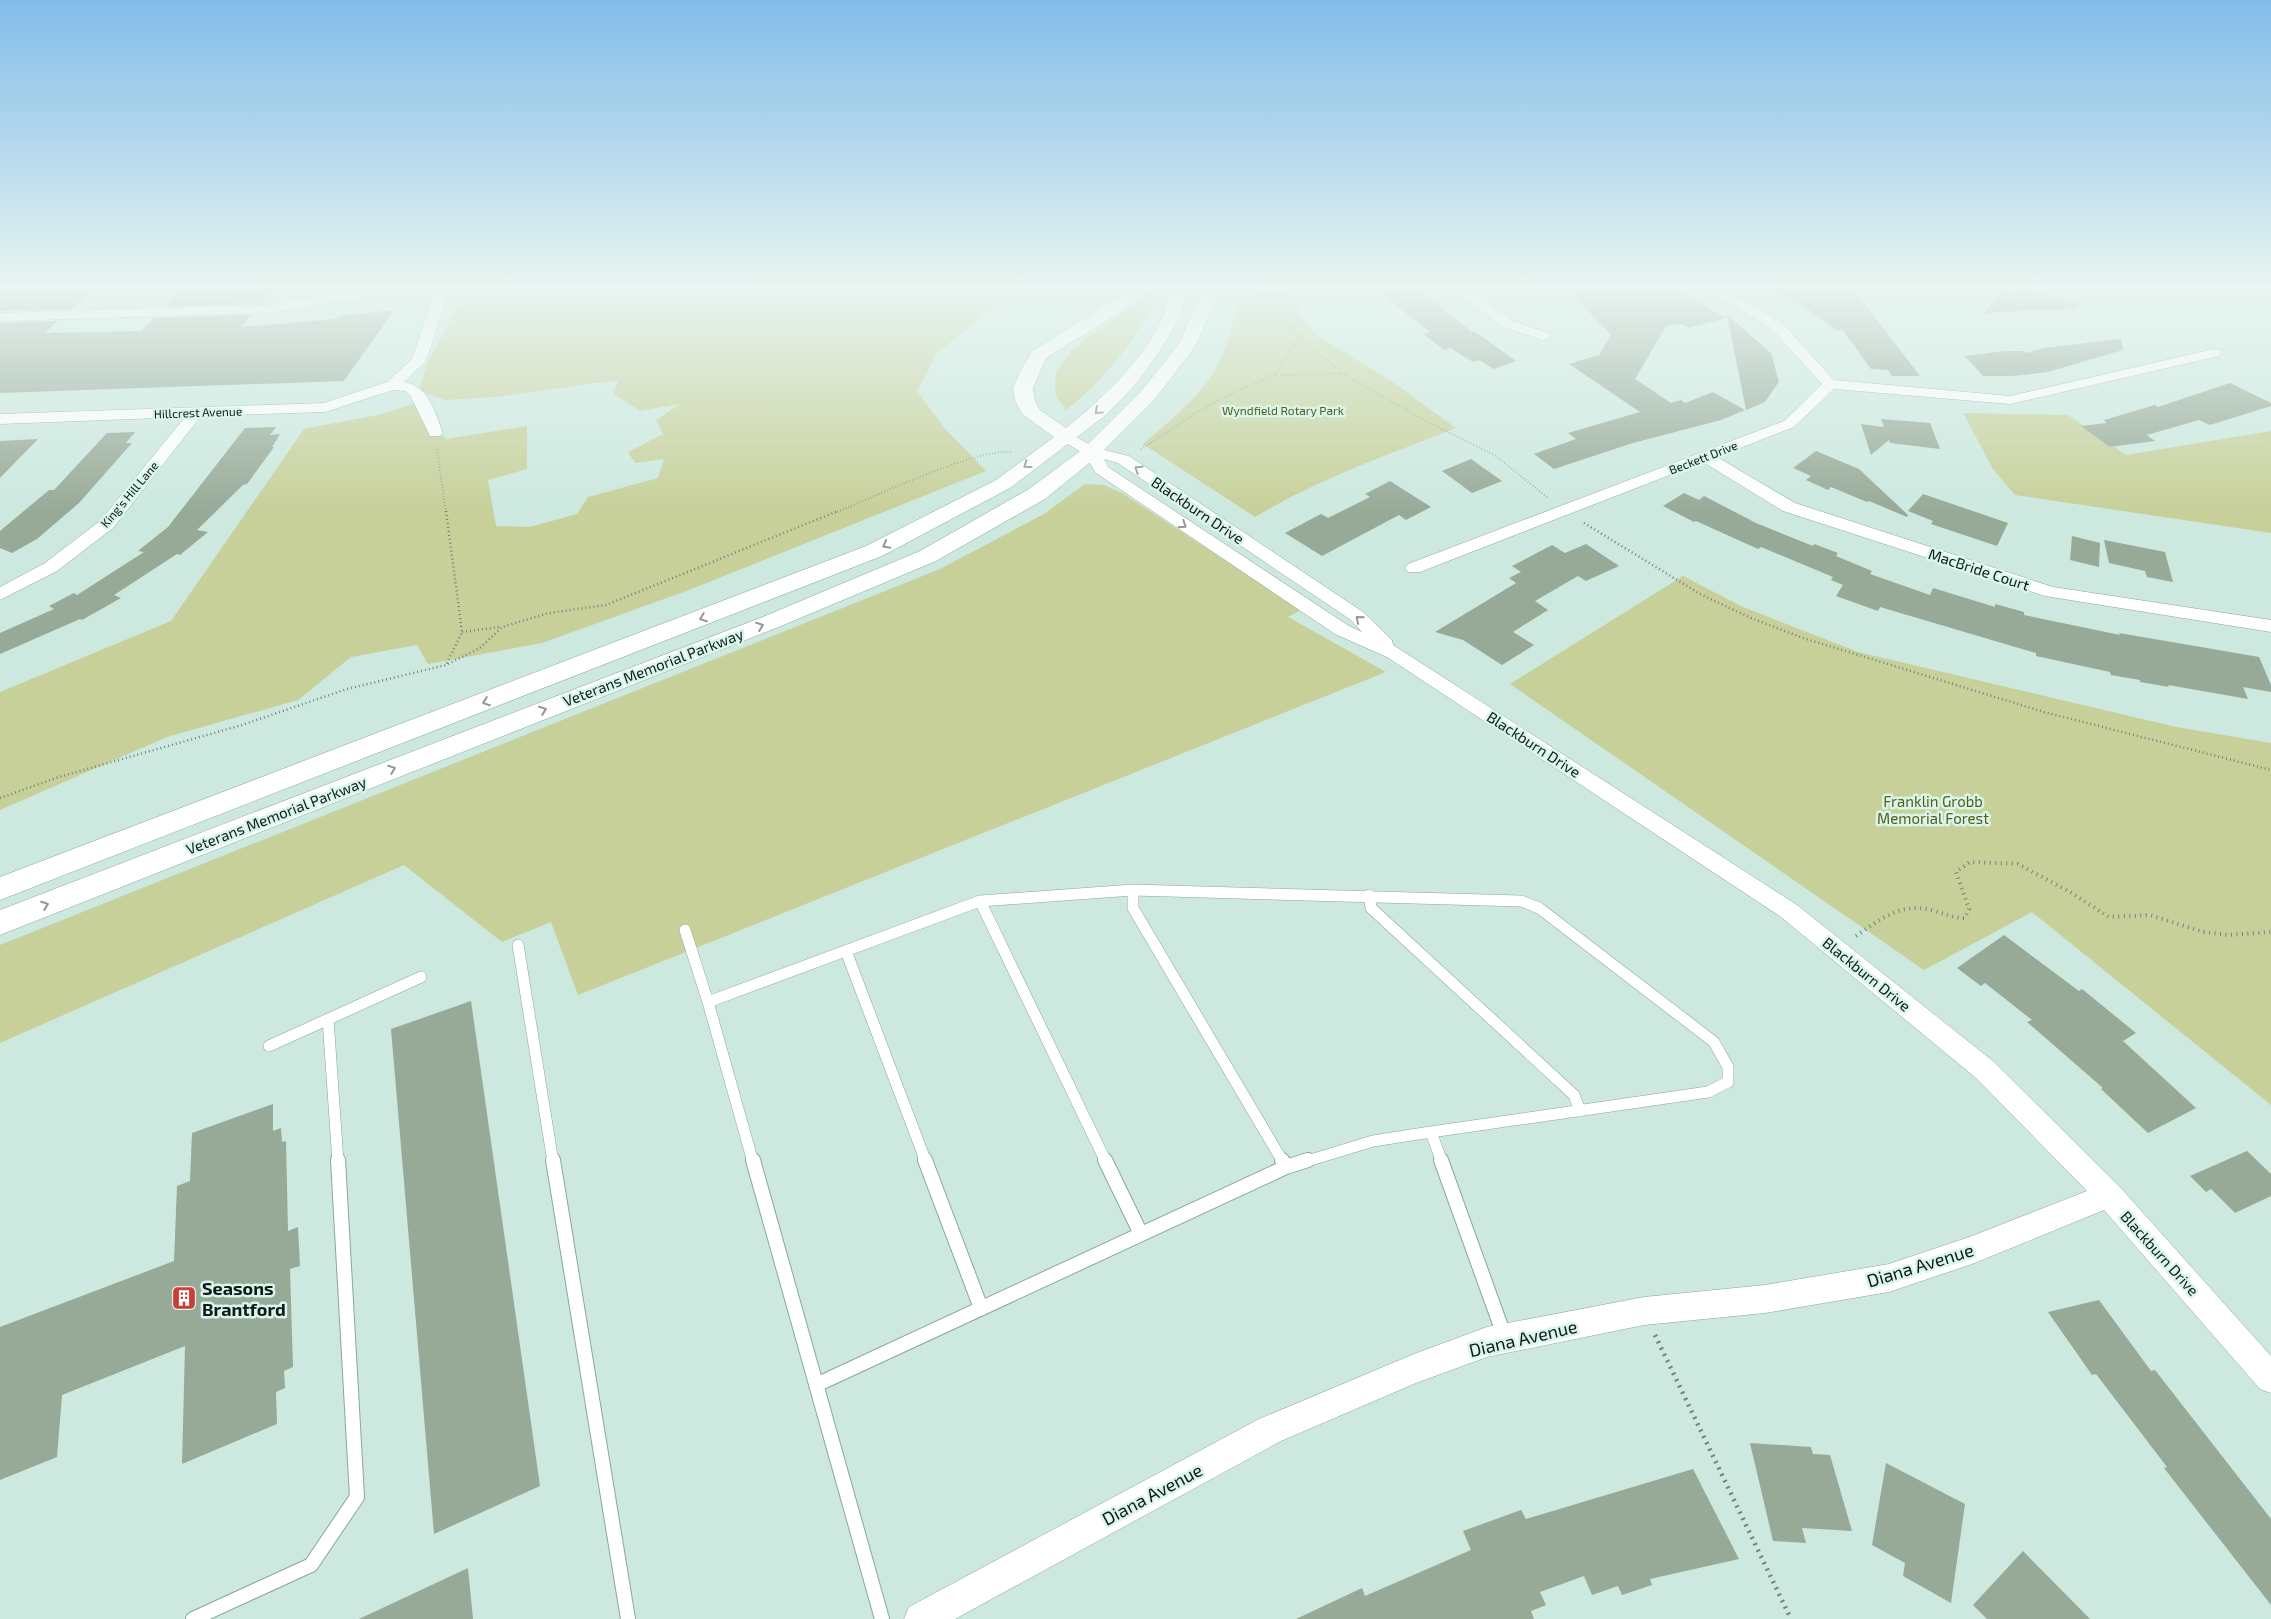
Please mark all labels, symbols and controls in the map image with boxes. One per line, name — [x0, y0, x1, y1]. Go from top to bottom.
street label: Hillcrest Avenue — [154, 403, 242, 421]
park label: Wyndfield Rotary Park — [1222, 403, 1344, 417]
one-way arrow — [1094, 405, 1103, 414]
street label: Beckett Drive — [1667, 437, 1739, 477]
street label: King's Hill Lane — [97, 458, 161, 530]
one-way arrow — [1023, 459, 1033, 468]
one-way arrow — [1134, 466, 1143, 475]
street label: Blackburn Drive — [1148, 472, 1248, 548]
one-way arrow — [1178, 518, 1187, 528]
one-way arrow — [882, 538, 891, 548]
street label: MacBride Court — [1926, 544, 2032, 594]
one-way arrow — [699, 612, 708, 622]
one-way arrow — [1356, 615, 1365, 624]
one-way arrow — [755, 622, 764, 632]
street label: Veterans Memorial Parkway — [560, 624, 746, 710]
one-way arrow — [482, 696, 491, 706]
one-way arrow — [539, 706, 547, 716]
street label: Blackburn Drive — [1484, 707, 1584, 781]
one-way arrow — [387, 765, 396, 776]
street label: Veterans Memorial Parkway — [183, 772, 369, 858]
park label: Franklin Grobb Memorial Forest — [1877, 792, 1989, 827]
one-way arrow — [41, 901, 49, 911]
street label: Blackburn Drive — [1819, 933, 1915, 1015]
street label: Blackburn Drive — [2117, 1207, 2203, 1299]
street label: Diana Avenue — [1864, 1238, 1976, 1292]
place label: Seasons Brantford — [202, 1277, 286, 1320]
building icon: Seasons Brantford — [171, 1285, 197, 1311]
street label: Diana Avenue — [1467, 1315, 1579, 1361]
street label: Diana Avenue — [1098, 1458, 1206, 1530]

